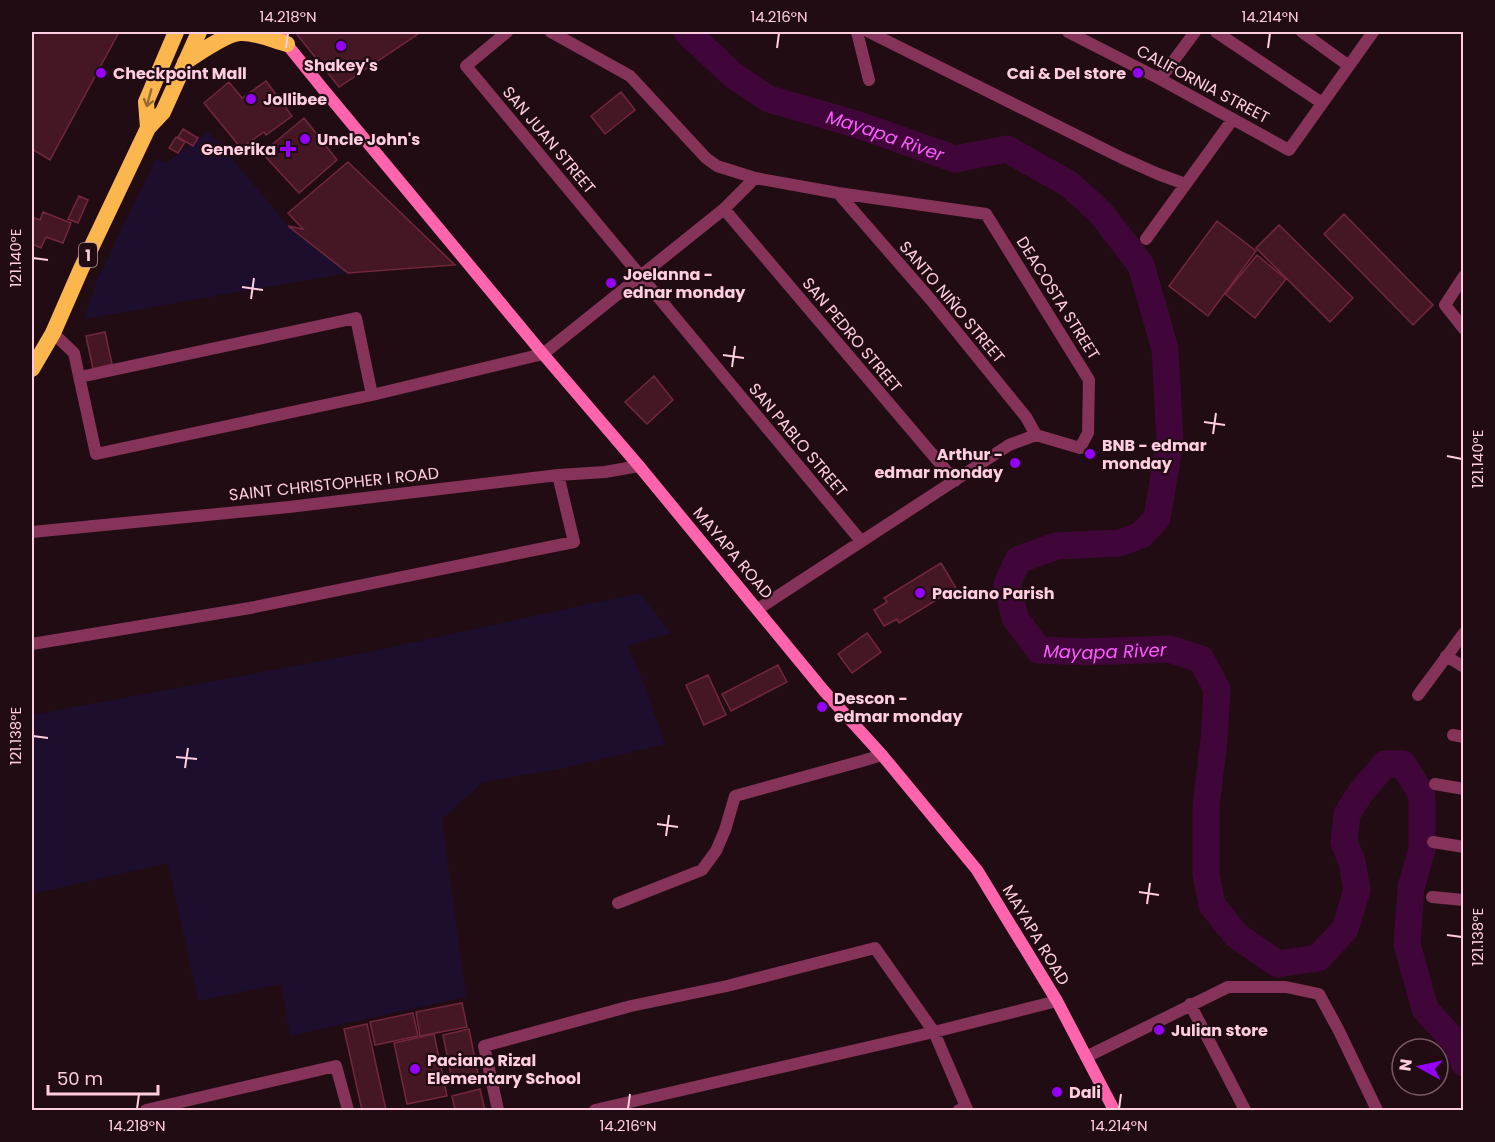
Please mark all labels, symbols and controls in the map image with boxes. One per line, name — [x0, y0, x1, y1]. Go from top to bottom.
text: 14.218°N — [260, 6, 316, 27]
text: 14.216°N — [750, 6, 808, 27]
text: 14.214°N — [1242, 6, 1298, 27]
marker: Shakey's — [334, 39, 348, 53]
street label: CALIFORNIA STREET — [1133, 39, 1274, 129]
place label: Shakey's — [304, 54, 378, 77]
place label: Checkpoint Mall — [113, 62, 247, 85]
place label: Cai & Del store — [1007, 62, 1126, 85]
marker: Checkpoint Mall — [94, 66, 108, 80]
marker: Cai & Del store — [1131, 66, 1145, 80]
street label: SAN JUAN STREET — [497, 81, 601, 199]
one-way arrow — [143, 88, 154, 107]
place label: Jollibee — [263, 88, 327, 111]
marker: Jollibee — [244, 92, 258, 106]
water label: Mayapa River — [823, 104, 949, 167]
place label: Uncle John's — [317, 128, 420, 151]
marker: Uncle John's — [298, 132, 312, 146]
place label: Generika — [201, 138, 276, 161]
marker: Generika — [281, 142, 295, 156]
text: 121.140°E — [5, 229, 26, 287]
street label: DEACOSTA STREET — [1011, 232, 1105, 364]
street label: SANTO NIÑO STREET — [894, 236, 1010, 368]
road number: 1 — [79, 243, 97, 267]
place label: Joelanna - ednar monday — [623, 263, 746, 304]
street label: SAN PEDRO STREET — [797, 272, 907, 398]
marker: Joelanna - ednar monday — [604, 276, 618, 290]
street label: SAN PABLO STREET — [743, 378, 853, 502]
text: 121.140°E — [1467, 430, 1488, 488]
place label: BNB - edmar monday — [1102, 434, 1207, 475]
place label: Arthur - edmar monday — [874, 443, 1004, 484]
marker: BNB - edmar monday — [1083, 447, 1097, 461]
marker: Arthur - edmar monday — [1008, 456, 1022, 470]
street label: SAINT CHRISTOPHER I ROAD — [228, 462, 440, 506]
street label: MAYAPA ROAD — [688, 502, 778, 604]
place label: Paciano Parish — [932, 582, 1055, 605]
marker: Paciano Parish — [913, 586, 927, 600]
water label: Mayapa River — [1043, 637, 1168, 665]
place label: Descon - edmar monday — [834, 687, 963, 728]
marker: Descon - edmar monday — [815, 700, 829, 714]
text: 121.138°E — [5, 707, 26, 765]
street label: MAYAPA ROAD — [997, 880, 1075, 990]
text: 121.138°E — [1467, 908, 1488, 966]
place label: Julian store — [1171, 1019, 1268, 1042]
marker: Julian store — [1152, 1023, 1166, 1037]
north arrow — [1390, 1037, 1450, 1097]
place label: Paciano Rizal Elementary School — [427, 1049, 581, 1090]
text: N — [1393, 1057, 1418, 1073]
scale bar — [48, 1058, 158, 1096]
marker: Paciano Rizal Elementary School — [408, 1062, 422, 1076]
text: 50 m — [57, 1066, 103, 1091]
place label: Dali — [1069, 1081, 1101, 1104]
marker: Dali — [1050, 1085, 1064, 1099]
text: 14.218°N — [109, 1115, 165, 1136]
text: 14.216°N — [599, 1115, 657, 1136]
text: 14.214°N — [1091, 1115, 1147, 1136]

